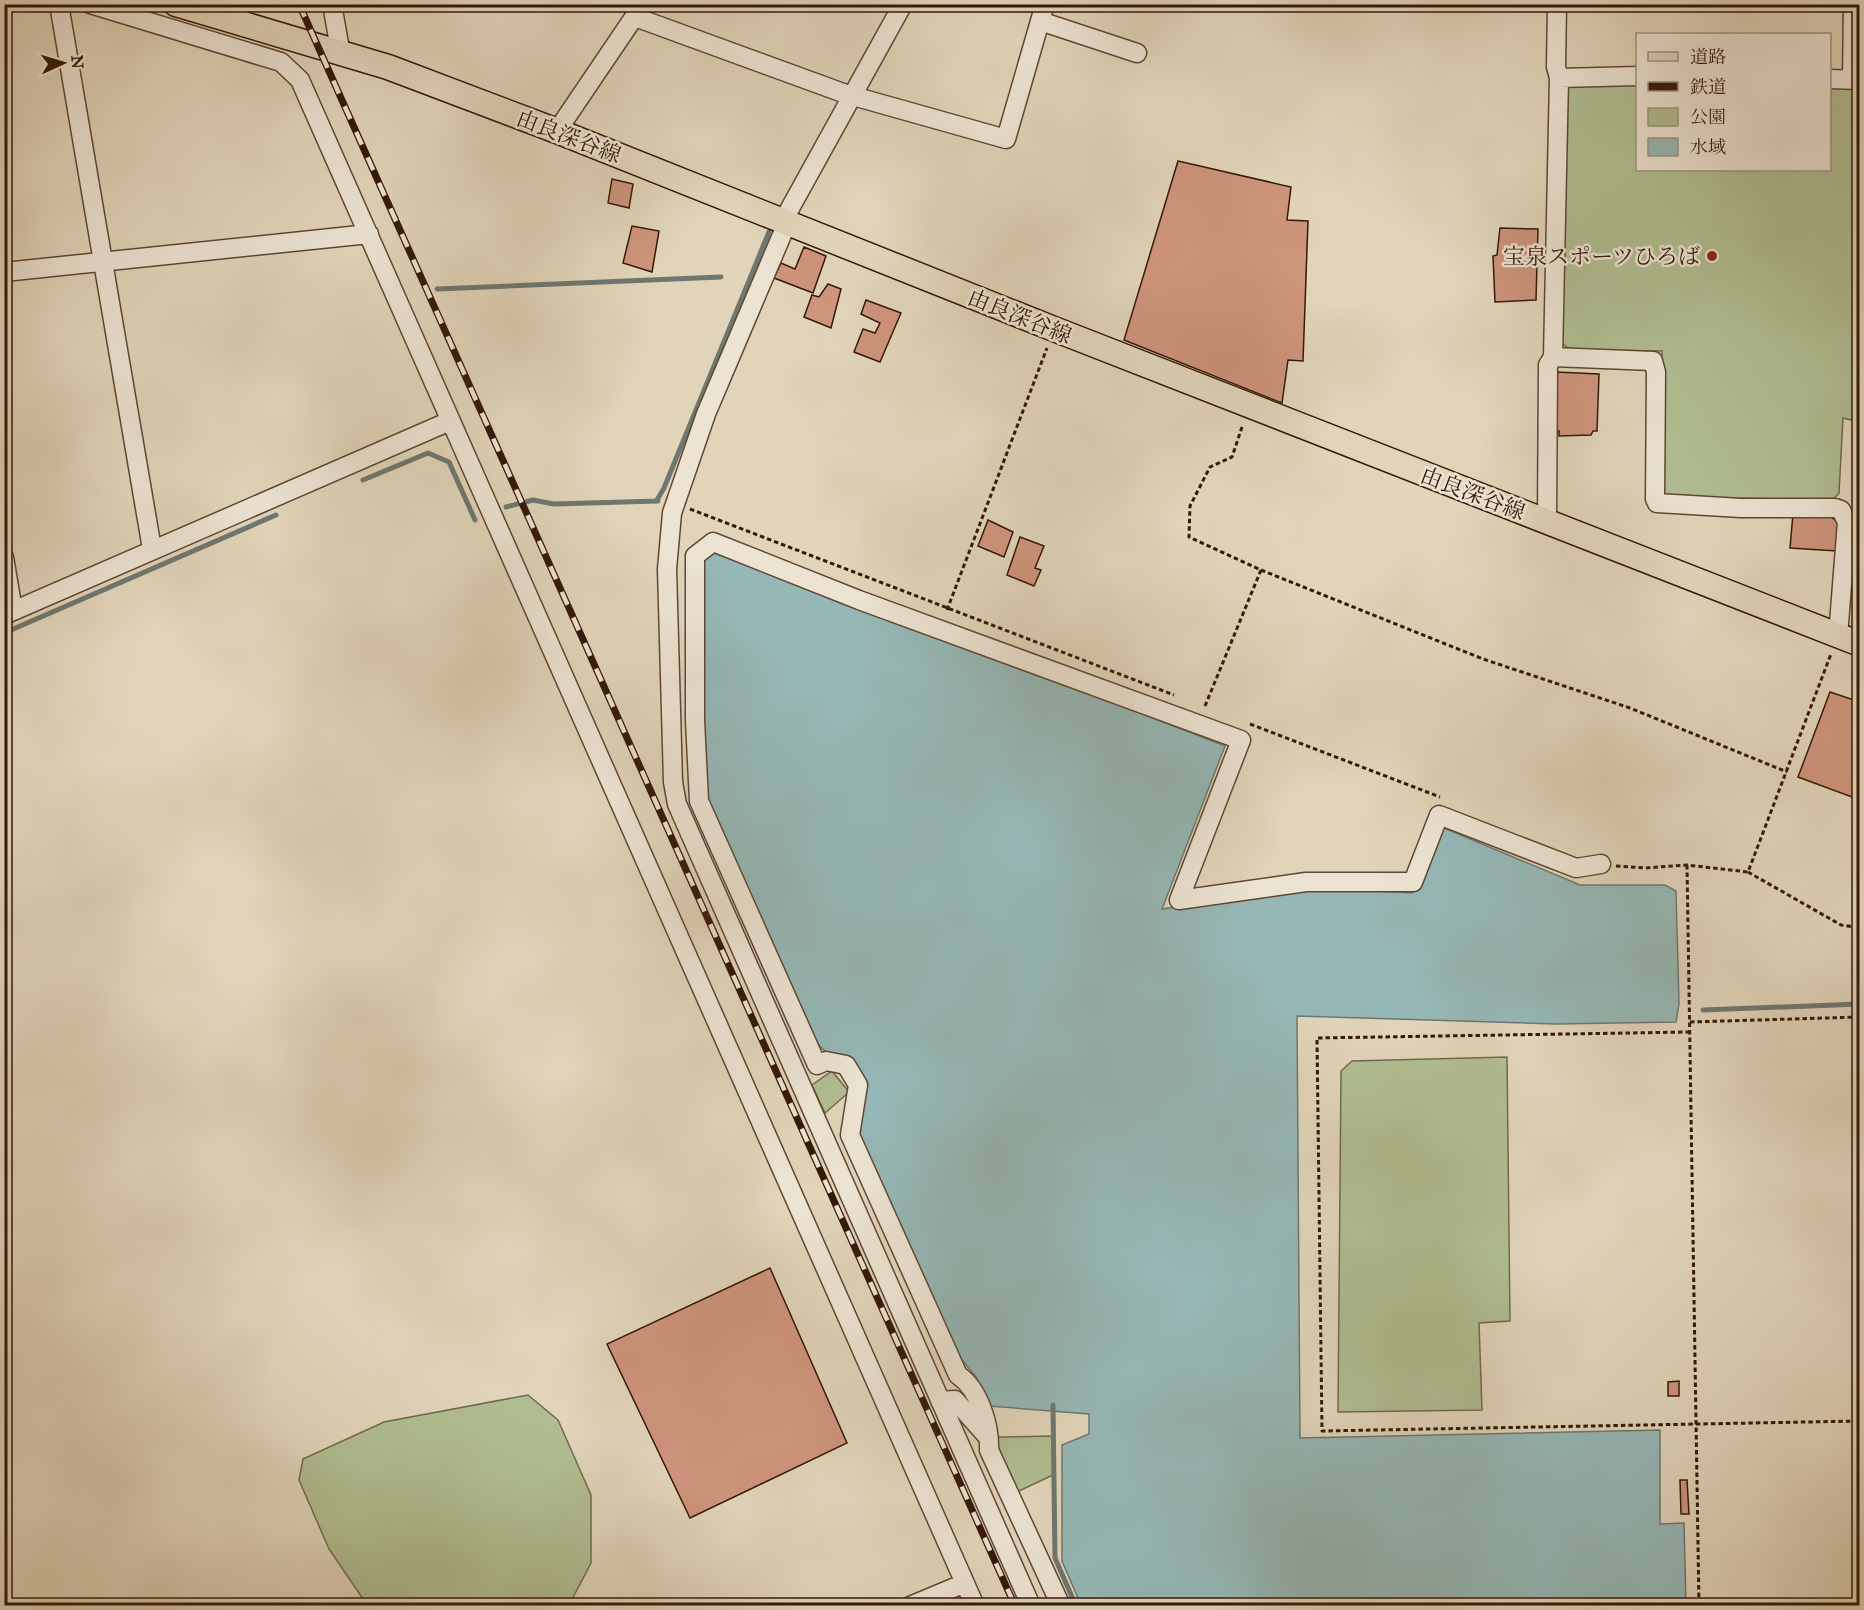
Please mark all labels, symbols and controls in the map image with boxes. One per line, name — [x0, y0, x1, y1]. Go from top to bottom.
north arrow — [33, 33, 93, 93]
legend — [1636, 33, 1831, 171]
text: 道路 — [1690, 46, 1726, 68]
text: N — [68, 55, 87, 70]
text: 鉄道 — [1690, 76, 1726, 98]
street label: 由良深谷線 — [513, 104, 625, 169]
text: 公園 — [1690, 106, 1726, 128]
text: 水域 — [1690, 136, 1726, 158]
place label: 宝泉スポーツひろば — [1503, 243, 1700, 270]
marker: 宝泉スポーツひろば — [1705, 249, 1719, 263]
street label: 由良深谷線 — [964, 283, 1076, 350]
street label: 由良深谷線 — [1417, 461, 1529, 526]

